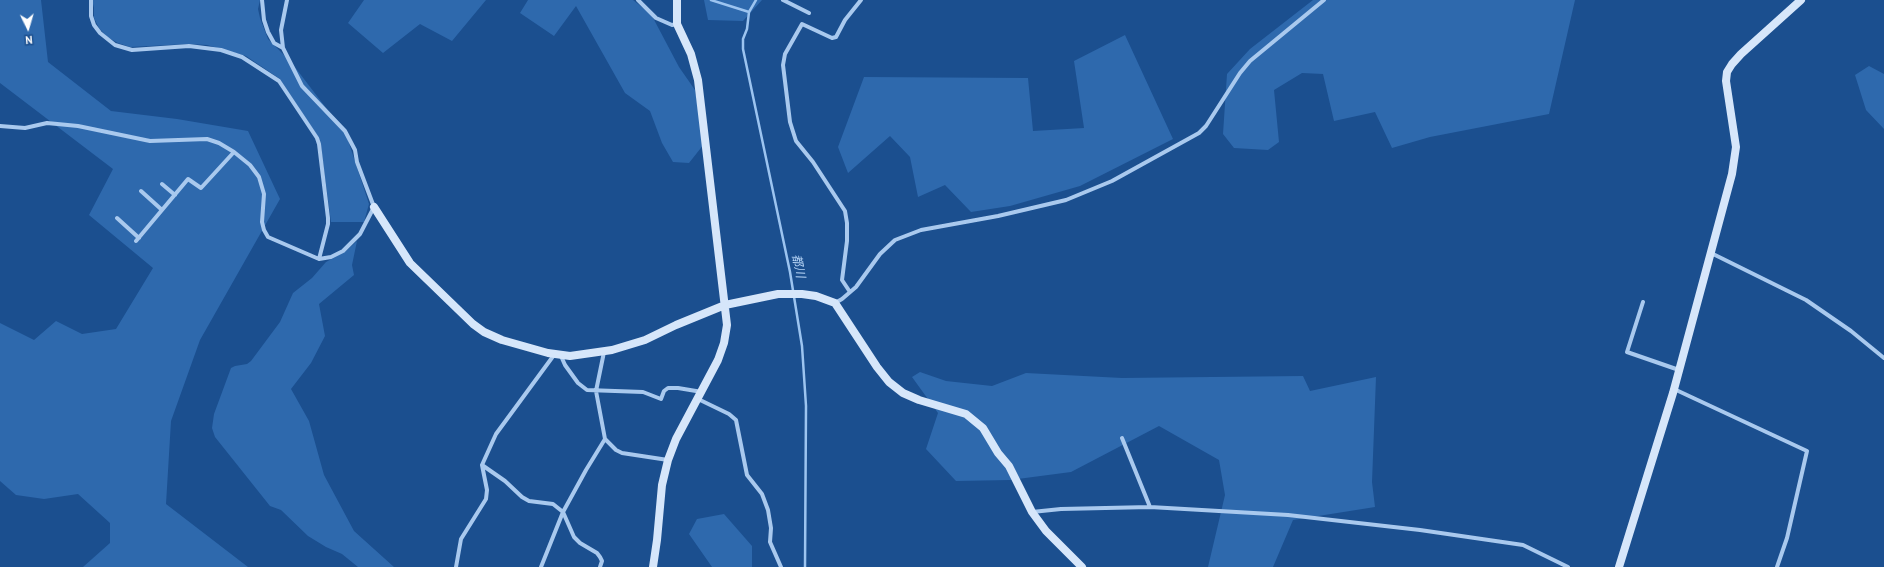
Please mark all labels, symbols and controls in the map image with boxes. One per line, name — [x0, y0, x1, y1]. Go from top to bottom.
north arrow — [8, 8, 48, 48]
text: N — [25, 33, 33, 47]
water label: 都川 — [789, 253, 807, 279]

